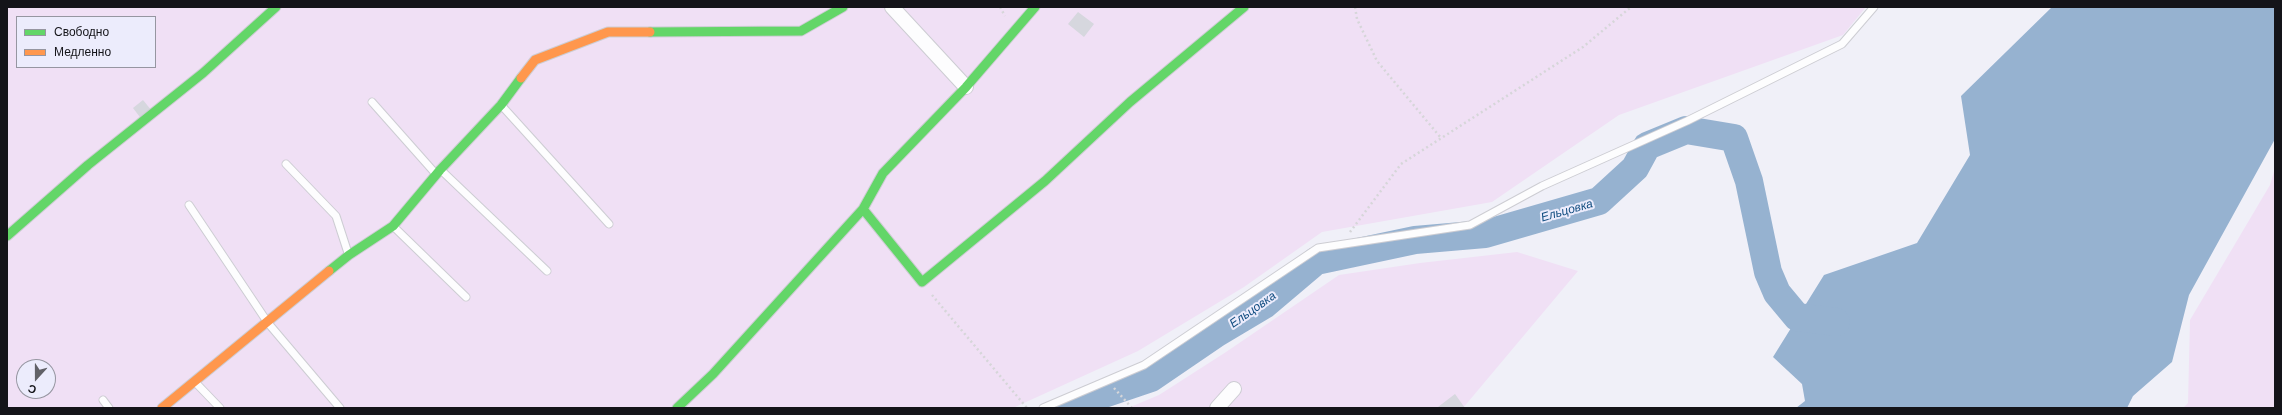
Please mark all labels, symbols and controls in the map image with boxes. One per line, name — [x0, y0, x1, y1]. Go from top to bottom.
legend — [16, 16, 156, 68]
text: Свободно — [54, 25, 109, 39]
text: Медленно — [54, 45, 111, 59]
water label: Ельцовка — [1539, 197, 1595, 225]
water label: Ельцовка — [1227, 289, 1279, 331]
north arrow — [16, 359, 56, 399]
text: С — [26, 382, 38, 396]

